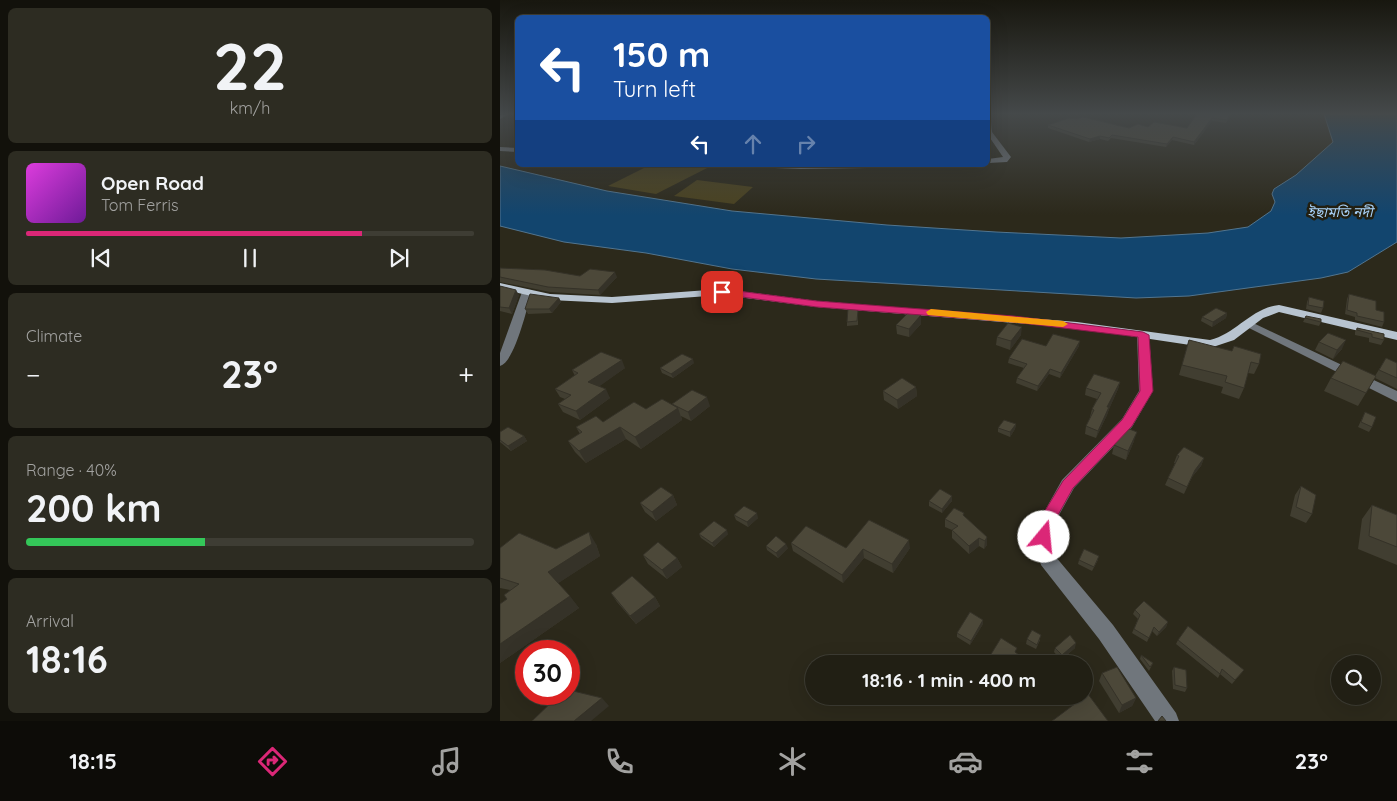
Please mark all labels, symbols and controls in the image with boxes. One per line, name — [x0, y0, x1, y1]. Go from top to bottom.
text: 22 — [213, 25, 287, 106]
text: 150 m — [613, 32, 710, 76]
icon: left — [530, 35, 595, 100]
text: Turn left — [613, 75, 696, 103]
text: km/h — [230, 98, 270, 118]
icon: left — [686, 130, 714, 158]
icon: ahead — [739, 130, 767, 158]
icon: right — [792, 130, 820, 158]
text: Open Road — [101, 171, 204, 195]
text: Tom Ferris — [101, 195, 178, 215]
water label: ইছামতি নদী — [1307, 203, 1376, 221]
icon: previous — [87, 244, 115, 272]
icon: pause — [236, 244, 264, 272]
icon: next — [385, 244, 413, 272]
pin — [701, 271, 743, 313]
icon: arrive — [708, 278, 736, 306]
text: Climate — [26, 326, 82, 346]
text: 23° — [221, 350, 278, 398]
text: − — [26, 357, 41, 392]
text: + — [458, 357, 474, 392]
text: Range · 40% — [26, 460, 117, 480]
text: 200 km — [26, 484, 162, 532]
position arrow — [1017, 510, 1069, 562]
text: Arrival — [26, 611, 74, 631]
text: 18:16 — [26, 635, 108, 683]
speed limit sign: 30 — [515, 640, 580, 705]
map controls — [1331, 655, 1381, 705]
button: search — [1331, 655, 1381, 705]
text: 18:16 · 1 min · 400 m — [862, 668, 1036, 692]
icon: directions — [255, 744, 290, 779]
icon: music — [429, 744, 464, 779]
icon: phone — [602, 744, 637, 779]
icon: climate — [775, 744, 810, 779]
icon: car — [948, 744, 983, 779]
icon: filters — [1122, 744, 1157, 779]
text: 18:15 — [69, 747, 117, 775]
text: 23° — [1295, 747, 1328, 775]

